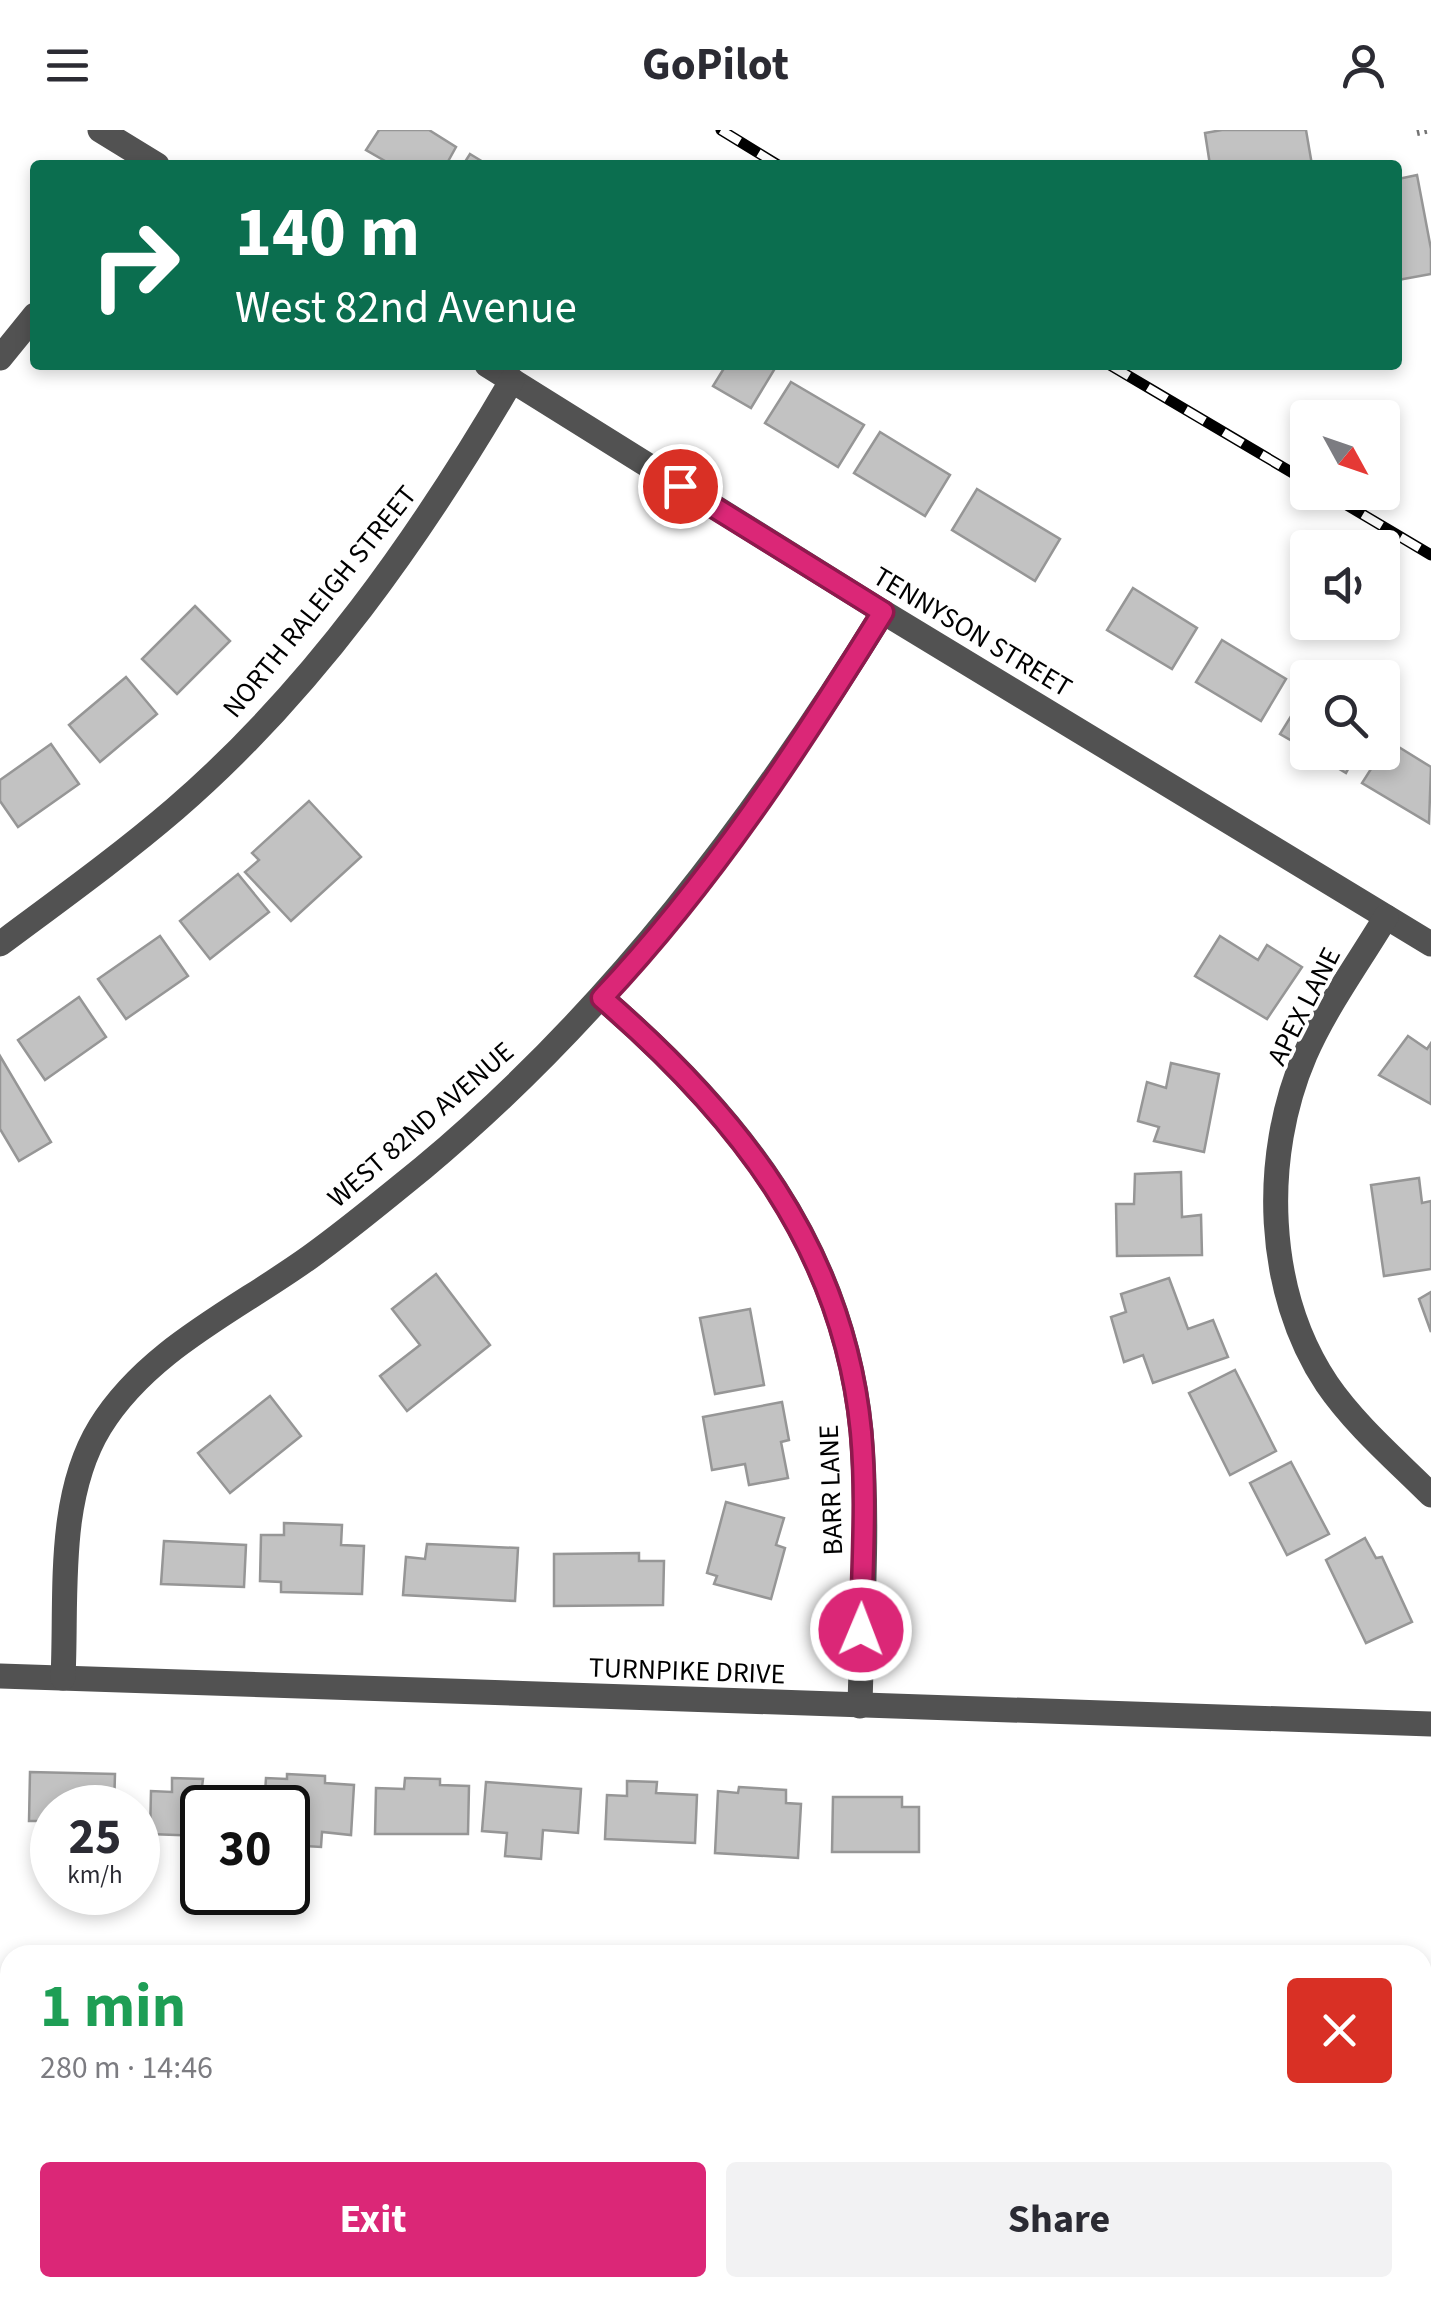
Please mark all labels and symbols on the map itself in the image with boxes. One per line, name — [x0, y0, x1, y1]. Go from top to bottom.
north arrow — [1290, 400, 1400, 510]
pin — [638, 444, 723, 529]
street label: NORTH RALEIGH STREET — [213, 477, 426, 726]
street label: TENNYSON STREET — [865, 557, 1080, 707]
street label: APEX LANE — [1257, 941, 1351, 1072]
street label: WEST 82ND AVENUE — [319, 1032, 523, 1217]
street label: BARR LANE — [809, 1424, 853, 1556]
position arrow — [809, 1578, 913, 1682]
street label: TURNPIKE DRIVE — [588, 1648, 786, 1694]
speed limit sign: 30 — [180, 1785, 310, 1915]

